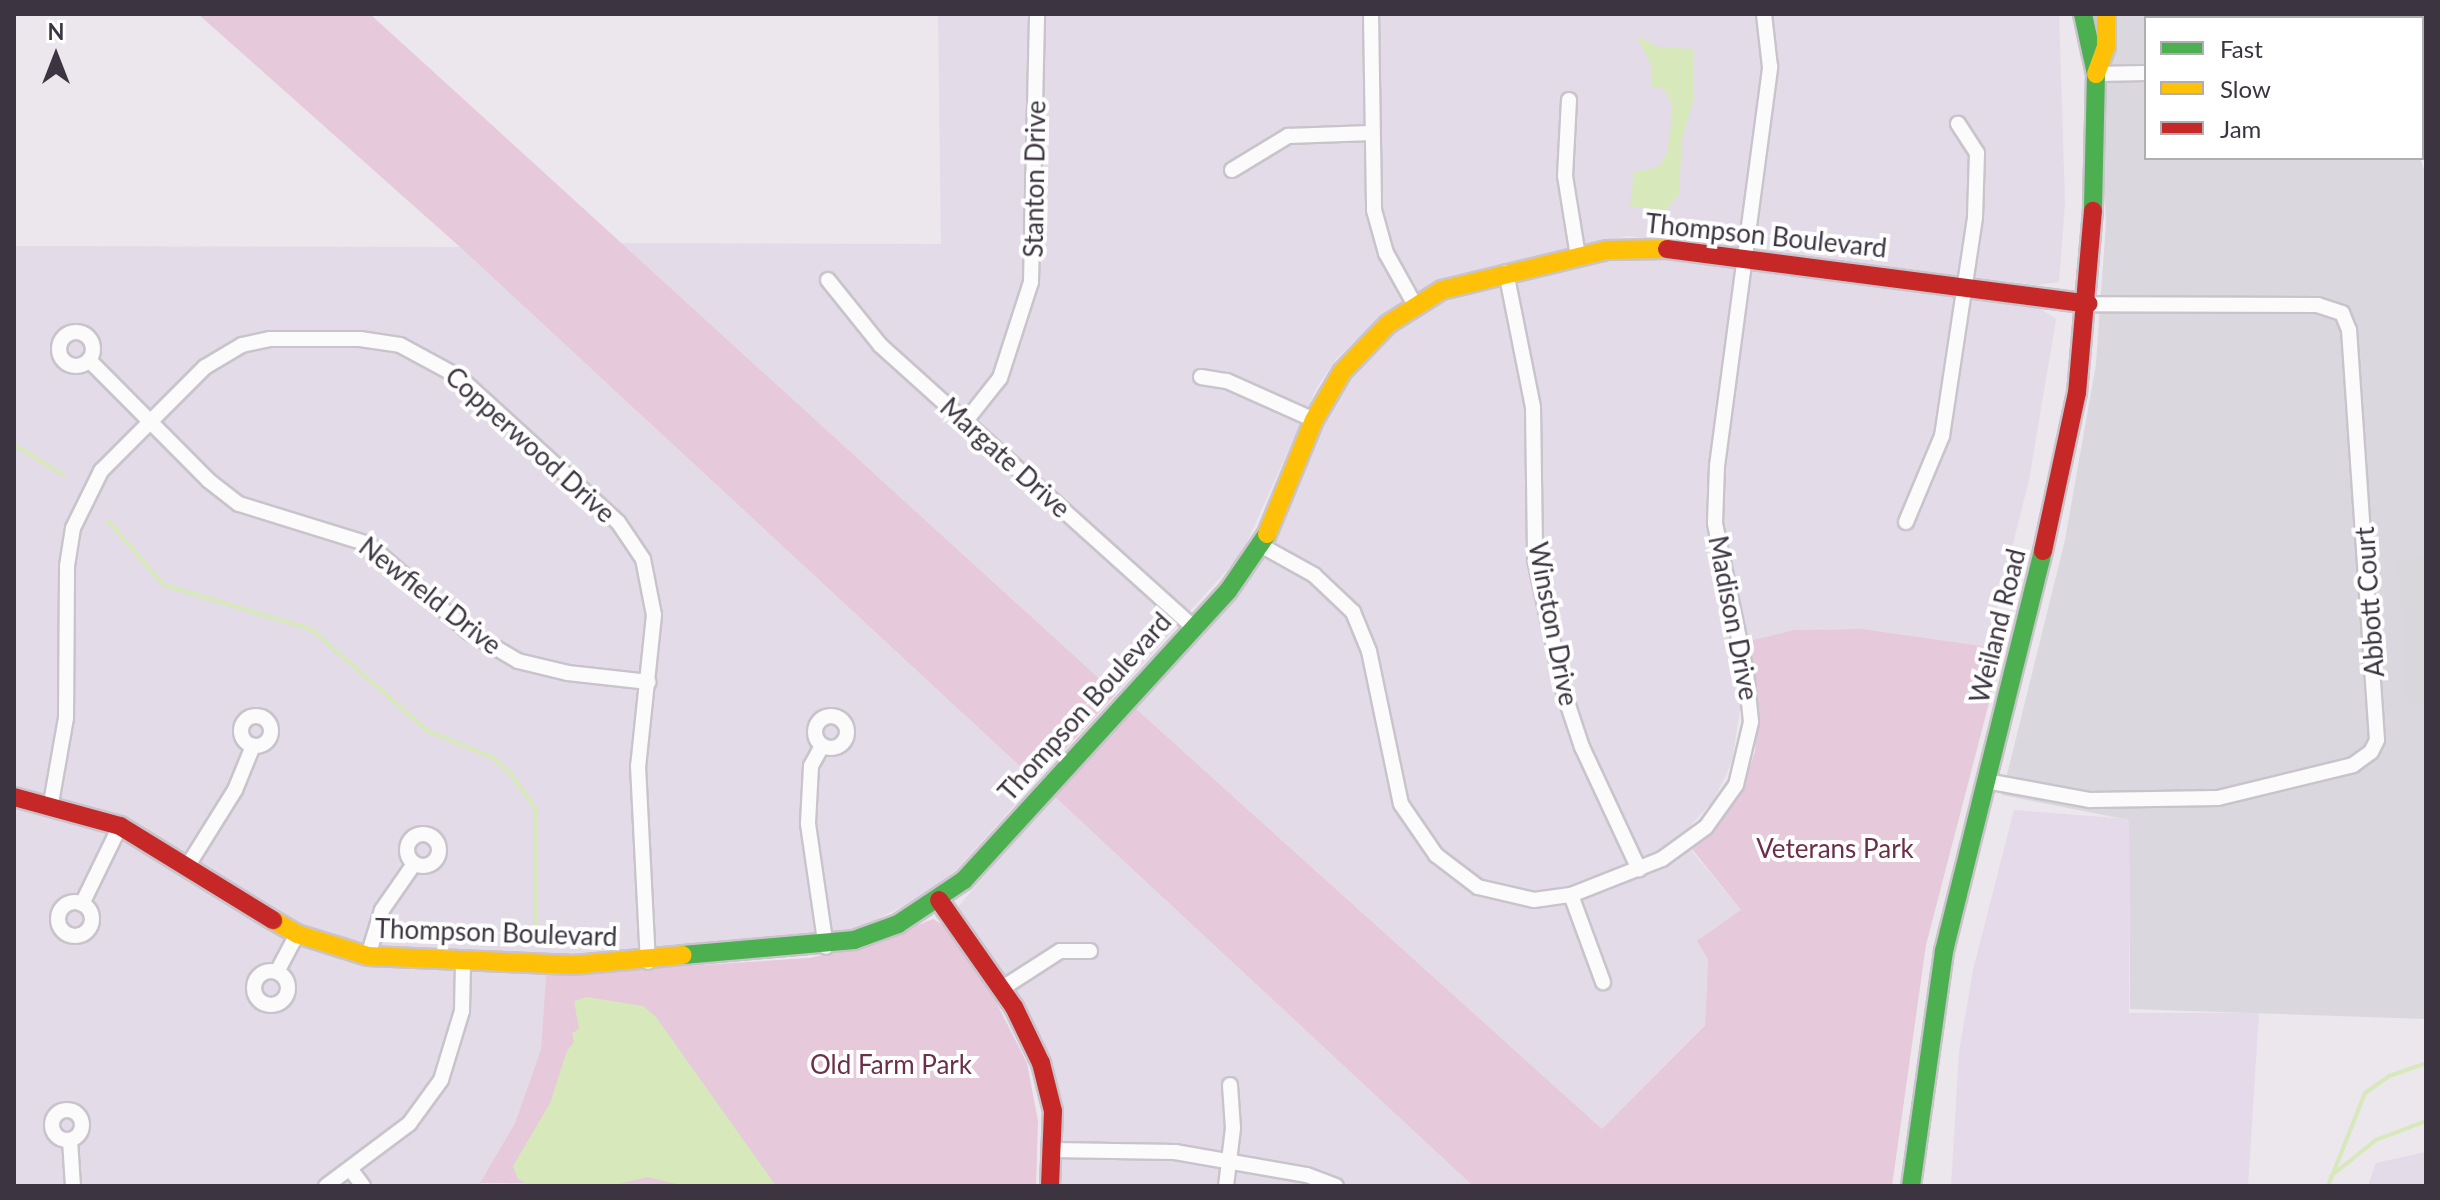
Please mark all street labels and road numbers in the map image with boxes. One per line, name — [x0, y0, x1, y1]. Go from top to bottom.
street label: Stanton Drive — [1018, 100, 1052, 258]
street label: Thompson Boulevard — [1644, 208, 1888, 264]
street label: Copperwood Drive — [439, 361, 621, 529]
street label: Margate Drive — [934, 392, 1076, 524]
street label: Abbott Court — [2349, 526, 2391, 678]
street label: Newfield Drive — [353, 531, 507, 661]
street label: Madison Drive — [1702, 533, 1764, 703]
street label: Winston Drive — [1522, 540, 1584, 708]
street label: Weiland Road — [1964, 546, 2032, 706]
street label: Thompson Boulevard — [992, 606, 1178, 808]
street label: Thompson Boulevard — [374, 913, 618, 953]

